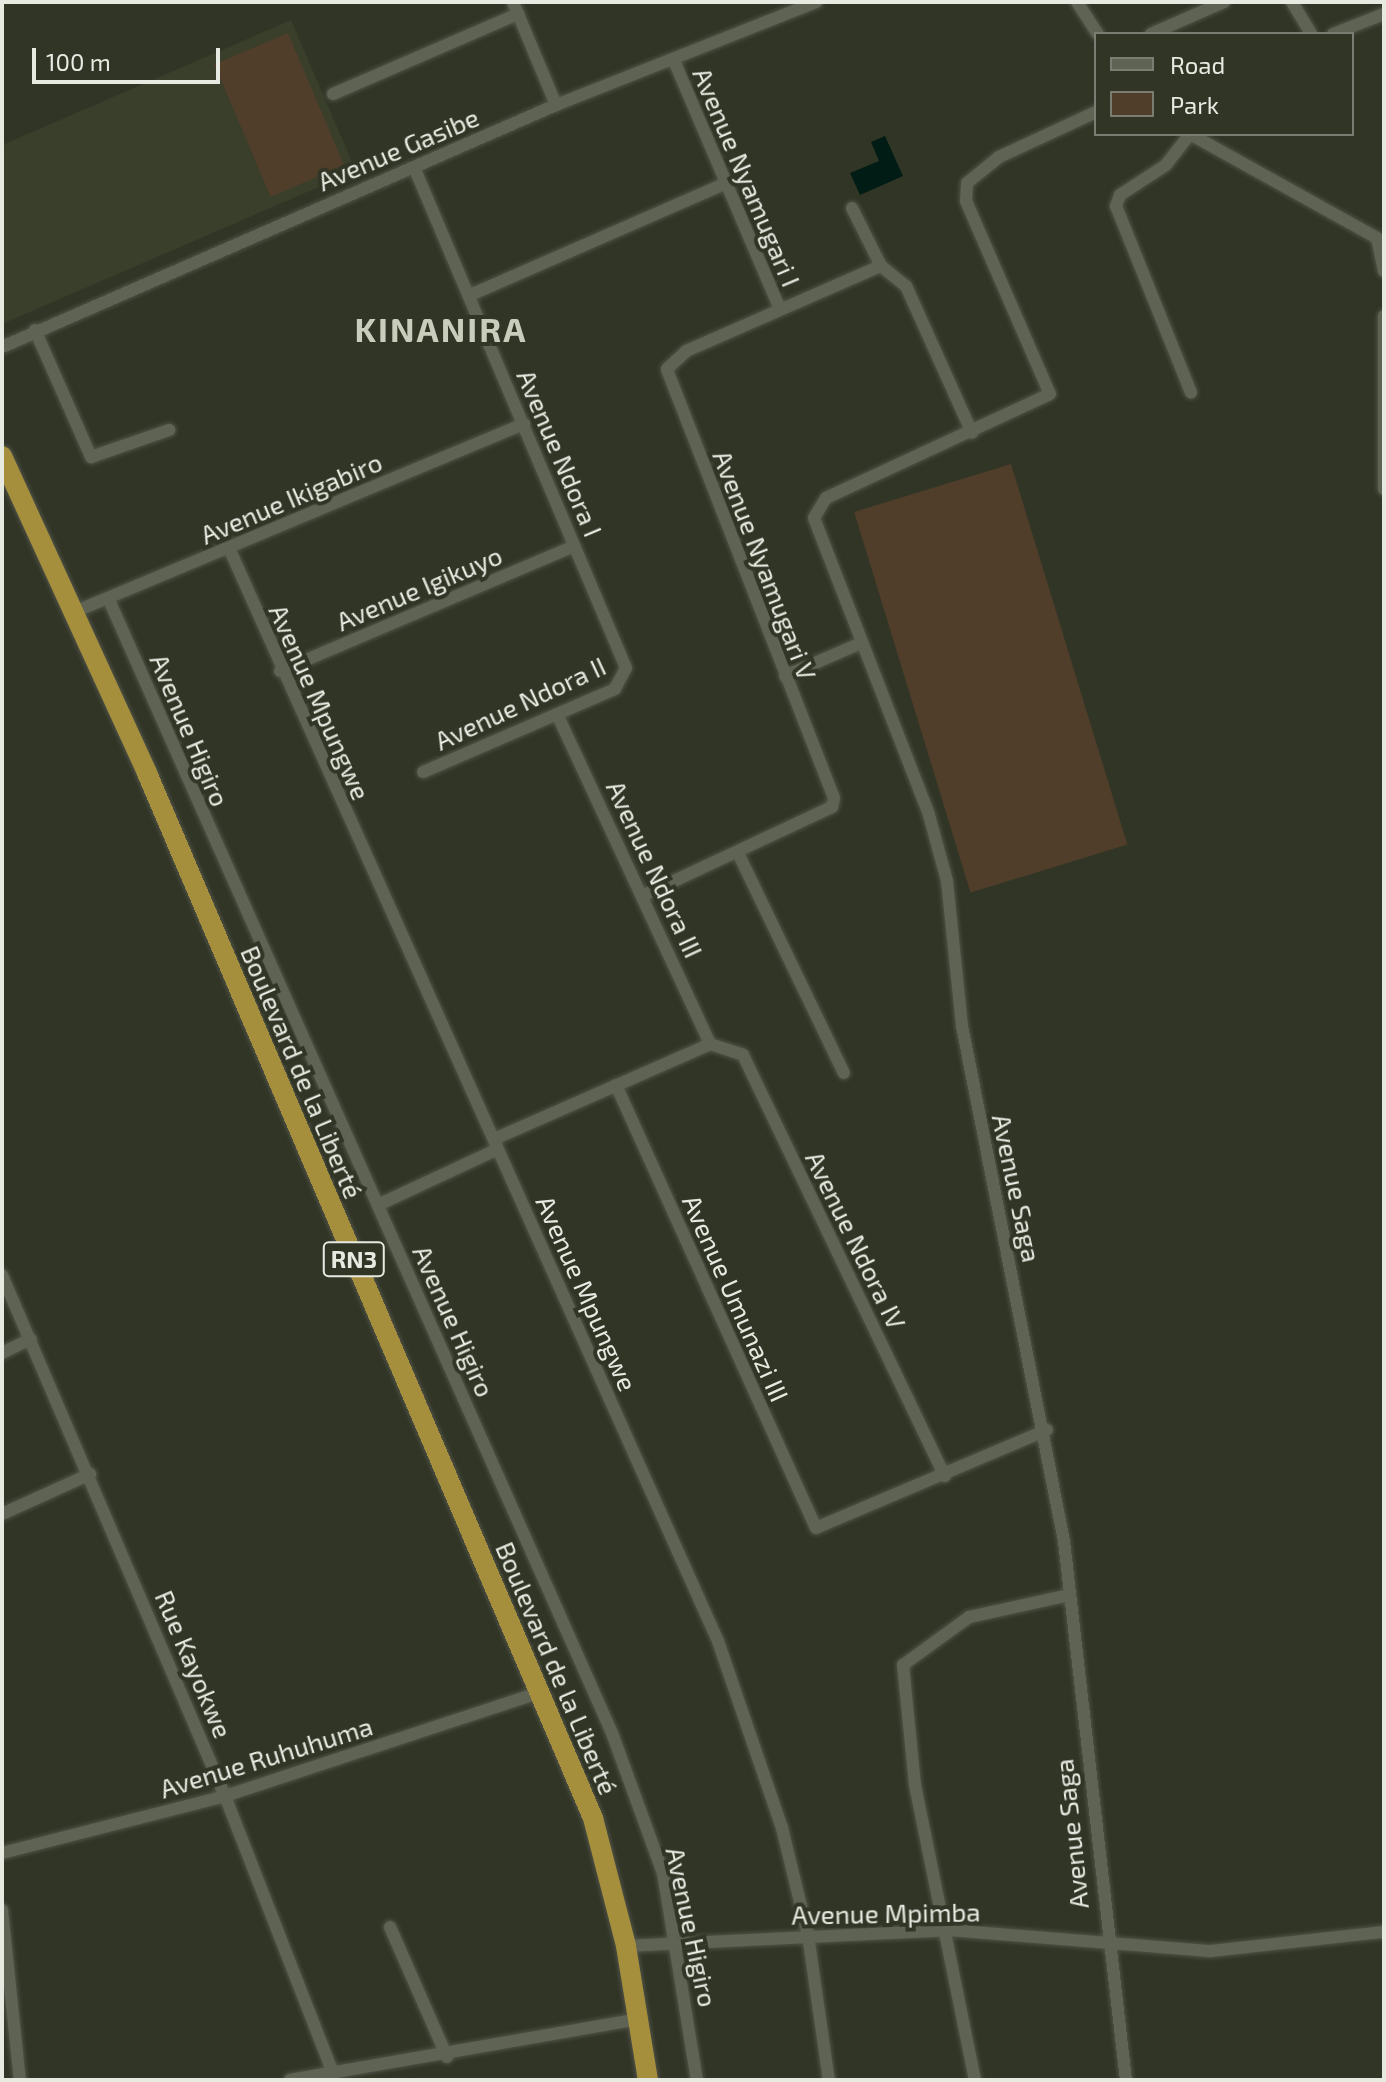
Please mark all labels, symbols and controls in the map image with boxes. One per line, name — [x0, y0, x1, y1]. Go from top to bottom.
scale bar — [36, 32, 224, 82]
legend — [1094, 32, 1354, 136]
text: 100 m — [46, 47, 111, 76]
text: Road — [1170, 50, 1225, 79]
street label: Avenue Nyamugari I — [687, 63, 807, 291]
text: Park — [1170, 90, 1219, 119]
street label: Avenue Gasibe — [313, 101, 483, 197]
district label: KINANIRA — [355, 309, 527, 349]
street label: Avenue Ndora I — [511, 365, 609, 541]
street label: Avenue Ikigabiro — [196, 446, 386, 550]
street label: Avenue Nyamugari V — [707, 446, 823, 684]
street label: Avenue Igikuyo — [331, 539, 507, 637]
street label: Avenue Mpungwe — [263, 599, 377, 805]
street label: Avenue Higiro — [144, 649, 236, 811]
street label: Avenue Ndora II — [430, 650, 610, 756]
street label: Avenue Ndora III — [600, 775, 710, 963]
street label: Boulevard de la Liberté — [235, 941, 369, 1203]
street label: Avenue Saga — [986, 1111, 1048, 1265]
street label: Avenue Ndora IV — [799, 1146, 913, 1334]
street label: Avenue Mpungwe — [530, 1190, 644, 1396]
street label: Avenue Umunazi III — [676, 1190, 796, 1406]
road number: RN3 — [322, 1239, 386, 1279]
street label: Avenue Higiro — [407, 1240, 501, 1402]
street label: Boulevard de la Liberté — [490, 1537, 624, 1799]
street label: Rue Kayokwe — [149, 1586, 239, 1742]
street label: Avenue Ruhuhuma — [156, 1710, 376, 1804]
street label: Avenue Saga — [1048, 1758, 1094, 1910]
street label: Avenue Higiro — [660, 1844, 724, 2010]
street label: Avenue Mpimba — [791, 1896, 981, 1930]

